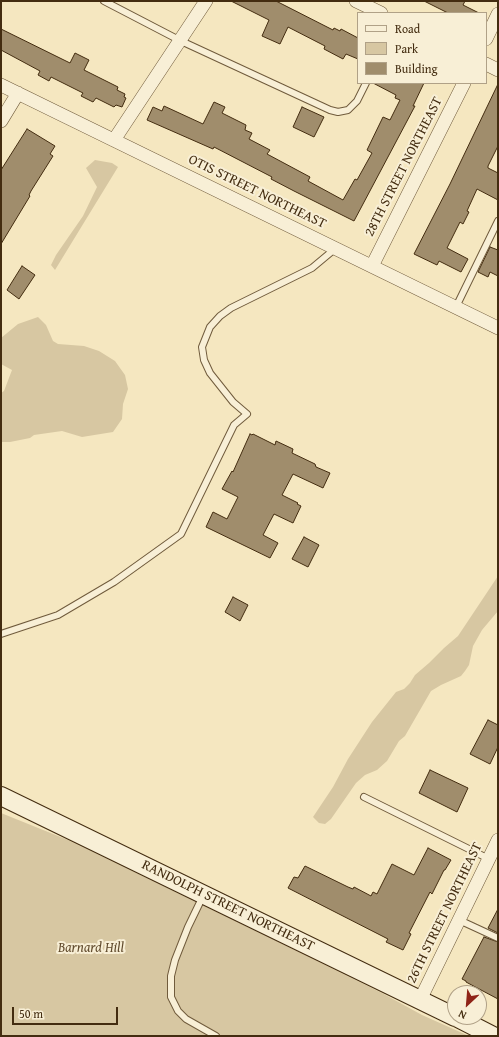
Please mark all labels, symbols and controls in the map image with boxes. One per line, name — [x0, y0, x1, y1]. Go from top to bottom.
legend — [357, 12, 487, 84]
text: Road — [395, 20, 420, 37]
text: Park — [395, 40, 418, 57]
text: Building — [395, 60, 438, 77]
street label: 28TH STREET NORTHEAST — [361, 94, 447, 240]
street label: OTIS STREET NORTHEAST — [185, 151, 329, 233]
street label: 26TH STREET NORTHEAST — [404, 840, 486, 986]
street label: RANDOLPH STREET NORTHEAST — [139, 857, 317, 955]
park label: Barnard Hill — [58, 940, 124, 956]
north arrow — [447, 985, 487, 1025]
scale bar — [14, 999, 120, 1025]
text: 50 m — [19, 1005, 43, 1022]
text: N — [455, 1006, 469, 1024]

